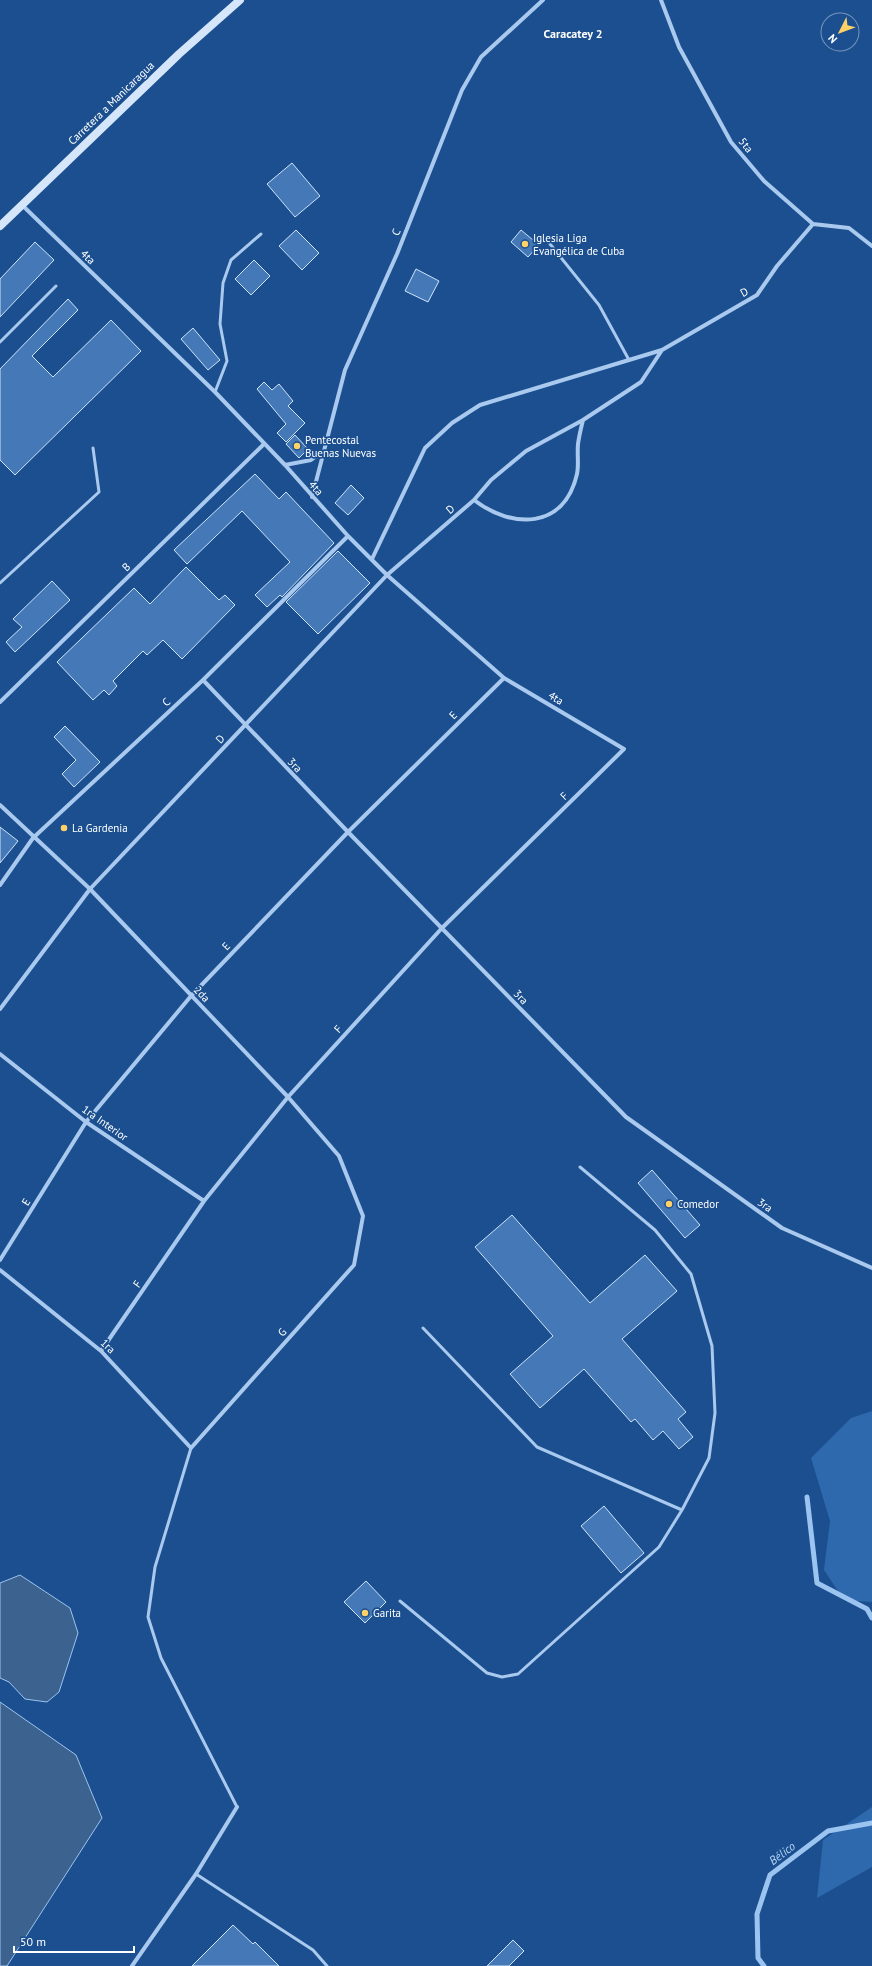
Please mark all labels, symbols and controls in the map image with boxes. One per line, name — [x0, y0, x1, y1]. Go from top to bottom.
north arrow — [820, 12, 860, 52]
district label: Caracatey 2 — [543, 26, 603, 41]
text: N — [825, 31, 840, 46]
street label: Carretera a Manicaragua — [65, 58, 157, 148]
street label: 5ta — [736, 135, 756, 155]
street label: C — [388, 226, 404, 238]
place label: Iglesia Liga Evangélica de Cuba — [533, 231, 625, 258]
marker: Iglesia Liga Evangélica de Cuba — [520, 239, 530, 249]
street label: 4ta — [78, 247, 98, 267]
street label: D — [737, 284, 751, 300]
place label: Pentecostal Buenas Nuevas — [305, 433, 376, 460]
marker: Pentecostal Buenas Nuevas — [292, 441, 302, 451]
street label: 4ta — [306, 478, 326, 498]
street label: D — [443, 501, 457, 517]
street label: B — [119, 560, 133, 574]
street label: 4ta — [546, 688, 566, 708]
street label: C — [159, 695, 173, 709]
street label: E — [446, 708, 460, 722]
street label: D — [212, 732, 228, 746]
street label: 3ra — [285, 755, 305, 775]
street label: F — [557, 789, 571, 803]
place label: La Gardenia — [72, 821, 128, 835]
marker: La Gardenia — [59, 823, 69, 833]
street label: E — [219, 939, 233, 953]
street label: 2da — [191, 983, 213, 1005]
street label: 3ra — [511, 987, 531, 1007]
street label: F — [331, 1022, 345, 1036]
street label: 1ra Interior — [79, 1102, 131, 1144]
street label: 3ra — [755, 1195, 775, 1215]
street label: E — [18, 1196, 34, 1208]
place label: Comedor — [677, 1197, 719, 1211]
marker: Comedor — [664, 1199, 674, 1209]
street label: F — [130, 1277, 145, 1290]
street label: G — [275, 1325, 290, 1339]
street label: 1ra — [98, 1336, 118, 1356]
place label: Garita — [373, 1606, 401, 1620]
marker: Garita — [360, 1608, 370, 1618]
water label: Bélico — [766, 1838, 798, 1868]
scale bar — [14, 1928, 134, 1954]
text: 50 m — [20, 1934, 46, 1949]

